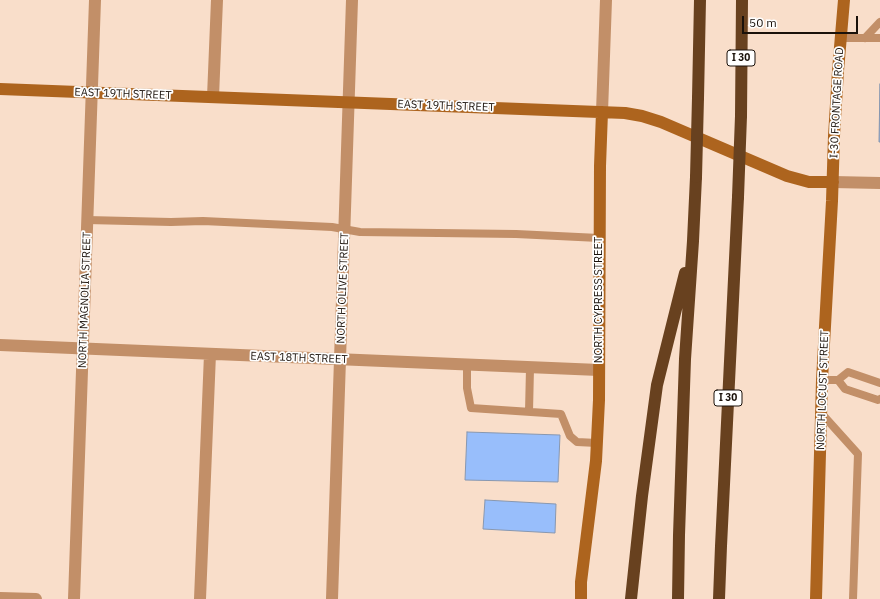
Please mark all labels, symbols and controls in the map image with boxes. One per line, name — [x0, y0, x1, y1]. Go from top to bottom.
scale bar — [744, 8, 860, 34]
text: 50 m — [749, 15, 777, 30]
street label: I-30 FRONTAGE ROAD — [828, 47, 846, 159]
road number: I 30 — [727, 50, 755, 66]
street label: EAST 19TH STREET — [74, 86, 172, 102]
street label: EAST 19TH STREET — [397, 98, 495, 114]
street label: NORTH MAGNOLIA STREET — [76, 232, 94, 368]
street label: NORTH OLIVE STREET — [334, 232, 352, 344]
street label: NORTH CYPRESS STREET — [592, 237, 606, 363]
street label: NORTH LOCUST STREET — [814, 330, 832, 450]
street label: EAST 18TH STREET — [250, 350, 348, 366]
road number: I 30 — [714, 390, 742, 406]

